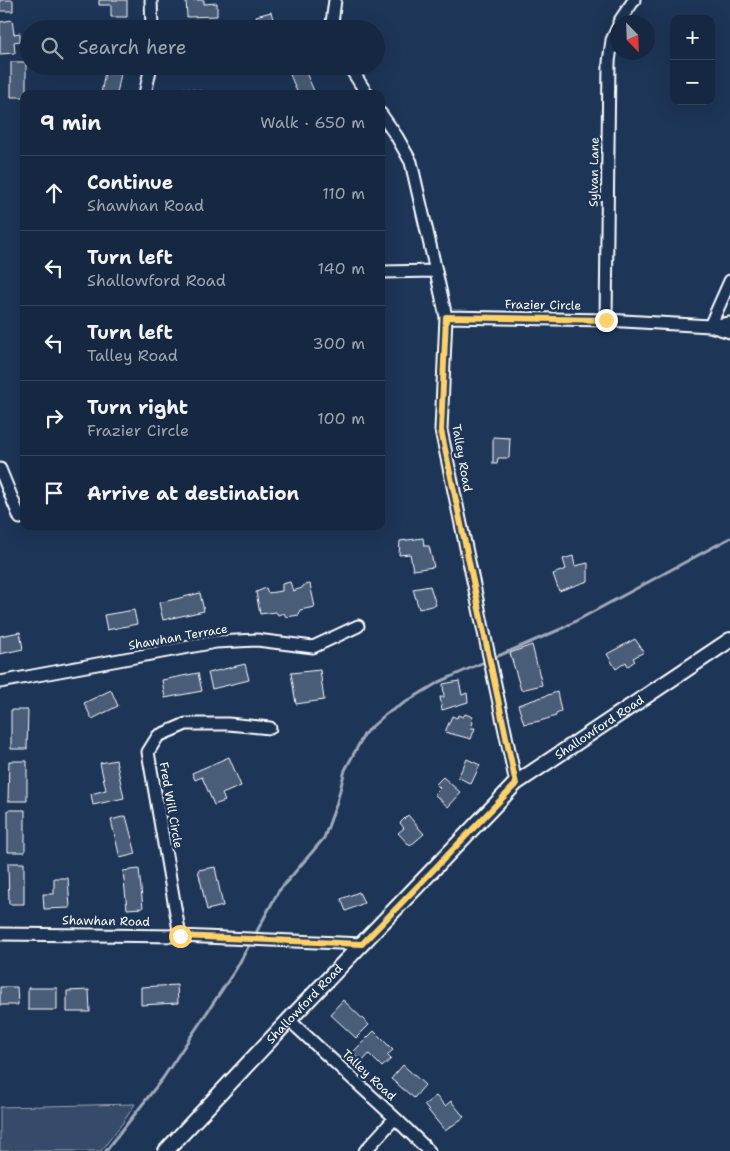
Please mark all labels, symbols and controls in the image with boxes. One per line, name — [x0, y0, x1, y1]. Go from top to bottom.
north arrow — [610, 15, 655, 60]
map controls — [670, 15, 715, 105]
button: + — [670, 15, 715, 60]
search box — [20, 20, 385, 75]
icon: search — [38, 34, 66, 62]
text: Search here — [78, 35, 187, 60]
button: − — [670, 60, 715, 105]
text: 9 min — [40, 109, 101, 137]
text: Walk · 650 m — [260, 112, 365, 133]
street label: Sylvan Lane — [585, 137, 603, 207]
text: Continue — [87, 170, 173, 195]
icon: ahead — [40, 179, 68, 207]
text: 110 m — [322, 183, 365, 204]
text: Shawhan Road — [87, 195, 204, 216]
text: Turn left — [87, 245, 173, 270]
icon: left — [40, 254, 68, 282]
text: 140 m — [318, 258, 365, 279]
text: Shallowford Road — [87, 270, 226, 291]
street label: Frazier Circle — [505, 296, 582, 314]
route end — [595, 309, 618, 332]
text: Turn left — [87, 320, 173, 345]
icon: left — [40, 329, 68, 357]
text: 300 m — [313, 333, 365, 354]
text: Talley Road — [87, 345, 178, 366]
text: Turn right — [87, 395, 188, 420]
icon: right — [40, 404, 68, 432]
text: 100 m — [317, 408, 365, 429]
text: Frazier Circle — [87, 420, 189, 441]
street label: Talley Road — [448, 423, 476, 493]
icon: arrive — [40, 479, 68, 507]
text: Arrive at destination — [87, 481, 299, 506]
street label: Shawhan Terrace — [127, 620, 229, 654]
street label: Shallowford Road — [551, 692, 647, 763]
street label: Fred Will Circle — [156, 761, 186, 850]
street label: Shawhan Road — [62, 912, 150, 930]
route start — [169, 925, 192, 948]
street label: Shallowford Road — [263, 960, 347, 1047]
street label: Talley Road — [339, 1046, 400, 1104]

